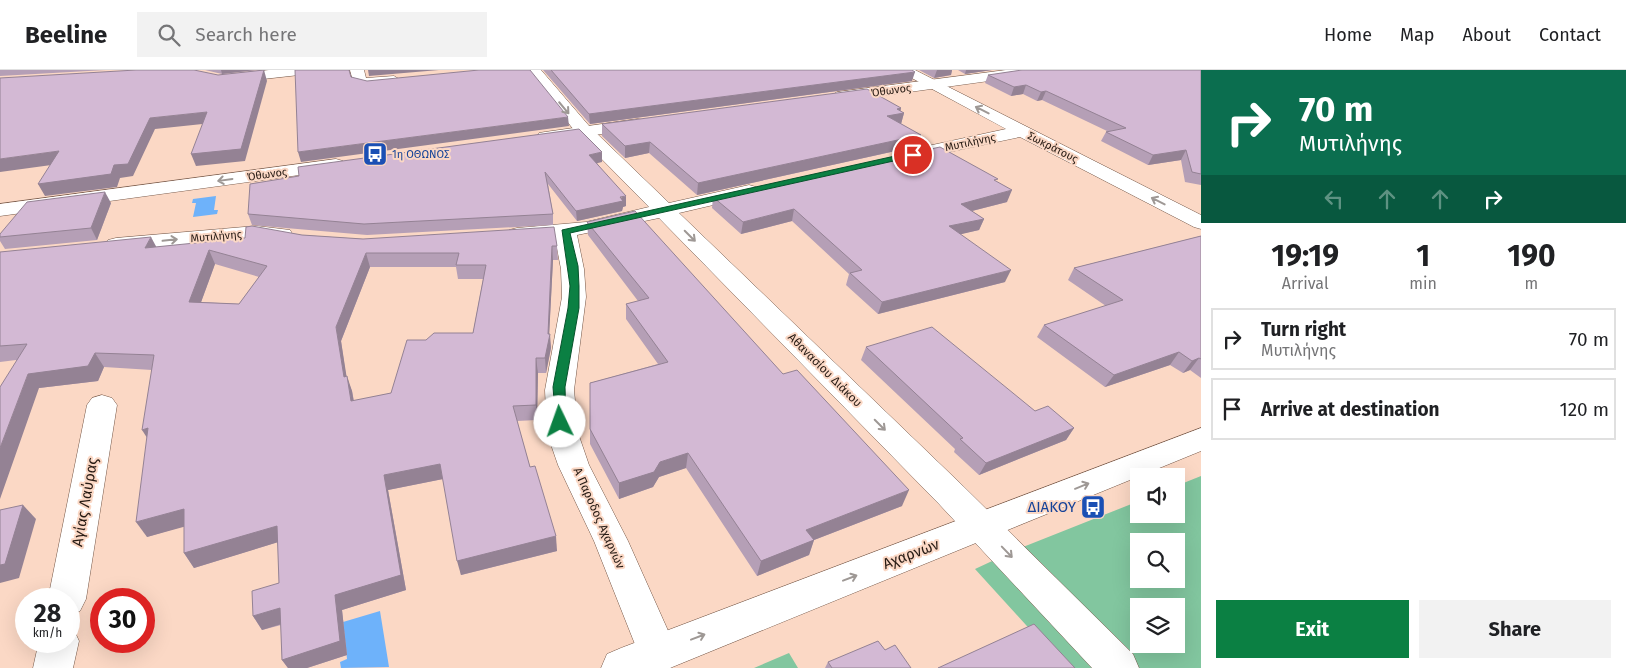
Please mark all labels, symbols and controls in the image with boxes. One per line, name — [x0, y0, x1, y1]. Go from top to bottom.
search box — [137, 12, 487, 57]
text: Beeline — [25, 21, 107, 49]
icon: search — [155, 21, 183, 49]
text: Search here — [195, 23, 297, 46]
text: Home — [1324, 24, 1372, 46]
text: Map — [1400, 24, 1434, 46]
text: About — [1462, 24, 1511, 46]
text: Contact — [1539, 24, 1601, 46]
street label: Όθωνος — [870, 81, 912, 100]
text: 70 m — [1299, 88, 1373, 130]
icon: right — [1216, 90, 1281, 155]
one-way arrow — [559, 101, 570, 114]
one-way arrow — [975, 105, 990, 114]
street label: Σωκράτους — [1025, 129, 1080, 166]
text: Μυτιλήνης — [1299, 130, 1402, 157]
street label: Μυτιλήνης — [944, 131, 997, 154]
pin — [892, 134, 934, 176]
bus stop icon: 1η ΟΘΩΝΟΣ — [362, 141, 388, 167]
icon: arrive — [899, 141, 927, 169]
place label: 1η ΟΘΩΝΟΣ — [392, 148, 450, 161]
street label: Όθωνος — [246, 165, 288, 184]
one-way arrow — [217, 175, 233, 185]
icon: left — [1320, 185, 1348, 213]
icon: ahead — [1373, 185, 1401, 213]
icon: ahead — [1426, 185, 1454, 213]
icon: right — [1479, 185, 1507, 213]
one-way arrow — [1150, 196, 1165, 206]
street label: Μυτιλήνης — [190, 228, 242, 245]
one-way arrow — [684, 230, 697, 242]
one-way arrow — [162, 235, 178, 245]
text: 19:19 — [1271, 238, 1339, 274]
text: 1 — [1416, 238, 1430, 274]
text: 190 — [1507, 238, 1556, 274]
text: Arrival — [1282, 274, 1329, 293]
text: min — [1409, 274, 1437, 293]
text: m — [1525, 274, 1538, 293]
text: Turn right — [1261, 318, 1346, 341]
icon: right — [1218, 325, 1246, 353]
text: 70 m — [1569, 328, 1609, 351]
street label: Αθανασίου Διάκου — [785, 330, 865, 410]
text: Μυτιλήνης — [1261, 341, 1336, 360]
position arrow — [533, 395, 585, 447]
icon: arrive — [1218, 395, 1246, 423]
text: Arrive at destination — [1261, 398, 1440, 421]
text: 120 m — [1559, 398, 1609, 421]
one-way arrow — [874, 418, 886, 431]
street label: Αγίας Λαύρας — [68, 456, 102, 548]
street label: Α Παροδος Αχαρνών — [570, 465, 628, 571]
map controls — [1130, 468, 1185, 653]
button: sound — [1130, 468, 1185, 523]
one-way arrow — [1074, 481, 1089, 490]
bus stop icon: ΔΙΑΚΟΥ — [1080, 494, 1106, 520]
place label: ΔΙΑΚΟΥ — [1027, 498, 1077, 516]
button: search — [1130, 533, 1185, 588]
street label: Αχαρνών — [880, 535, 942, 573]
one-way arrow — [1001, 546, 1013, 559]
one-way arrow — [842, 573, 857, 582]
speed limit sign: 30 — [90, 588, 155, 653]
button: layers — [1130, 598, 1185, 653]
text: 28 — [34, 599, 61, 629]
button: Exit — [1216, 600, 1409, 658]
button: Share — [1419, 600, 1611, 658]
text: km/h — [33, 626, 62, 640]
one-way arrow — [690, 632, 706, 641]

